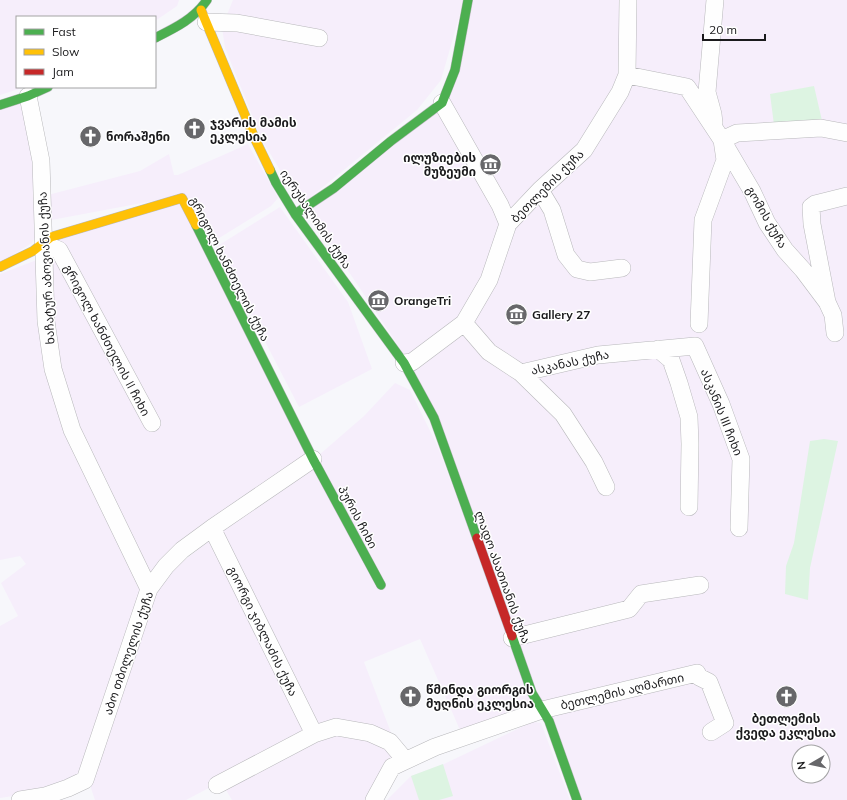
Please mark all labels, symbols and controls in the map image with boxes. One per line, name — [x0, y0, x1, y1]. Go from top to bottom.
legend — [16, 16, 156, 88]
scale bar — [703, 16, 765, 42]
text: 20 m — [709, 22, 737, 37]
text: Fast — [52, 24, 76, 39]
text: Slow — [52, 44, 80, 59]
text: Jam — [52, 64, 74, 79]
place label: ჯვარის მამის ეკლესია — [210, 115, 297, 145]
church icon: ჯვარის მამის ეკლესია — [181, 116, 207, 142]
church icon: ნორაშენი — [77, 123, 103, 149]
place label: ნორაშენი — [106, 129, 170, 144]
street label: ბეთლემის ქუჩა — [507, 146, 587, 226]
place label: ილუზიების მუზეუმი — [403, 150, 476, 179]
museum icon: ილუზიების მუზეუმი — [478, 151, 504, 177]
street label: იერუსალიმის ქუჩა — [276, 166, 355, 272]
street label: გომის ქუჩა — [743, 183, 791, 251]
street label: ხაჩატურ აბოვიანის ქუჩა — [35, 191, 57, 345]
street label: გრიგოლ ხანძთელის ქუჩა — [186, 194, 273, 344]
street label: გრიგოლ ხანძთელის II ჩიხი — [60, 262, 154, 419]
museum icon: OrangeTri — [366, 287, 392, 313]
place label: OrangeTri — [394, 293, 451, 308]
museum icon: Gallery 27 — [503, 301, 529, 327]
place label: Gallery 27 — [532, 307, 590, 322]
street label: ასკანას ქუჩა — [530, 346, 610, 378]
street label: ასკანის III ჩიხი — [698, 366, 746, 458]
street label: პურის ჩიხი — [335, 483, 381, 551]
street label: ლადო ასათიანის ქუჩა — [471, 509, 534, 646]
street label: გიორგი ჯიბლაძის ქუჩა — [224, 563, 301, 699]
street label: აბო თბილელის ქუჩა — [100, 589, 157, 717]
street label: ბეთლემის აღმართი — [559, 669, 686, 714]
place label: წმინდა გიორგის მუღნის ეკლესია — [426, 682, 534, 712]
church icon: წმინდა გიორგის მუღნის ეკლესია — [398, 683, 424, 709]
church icon: ბეთლემის ქვედა ეკლესია — [773, 684, 799, 710]
place label: ბეთლემის ქვედა ეკლესია — [736, 711, 836, 741]
north arrow — [791, 744, 831, 784]
text: N — [794, 760, 809, 771]

